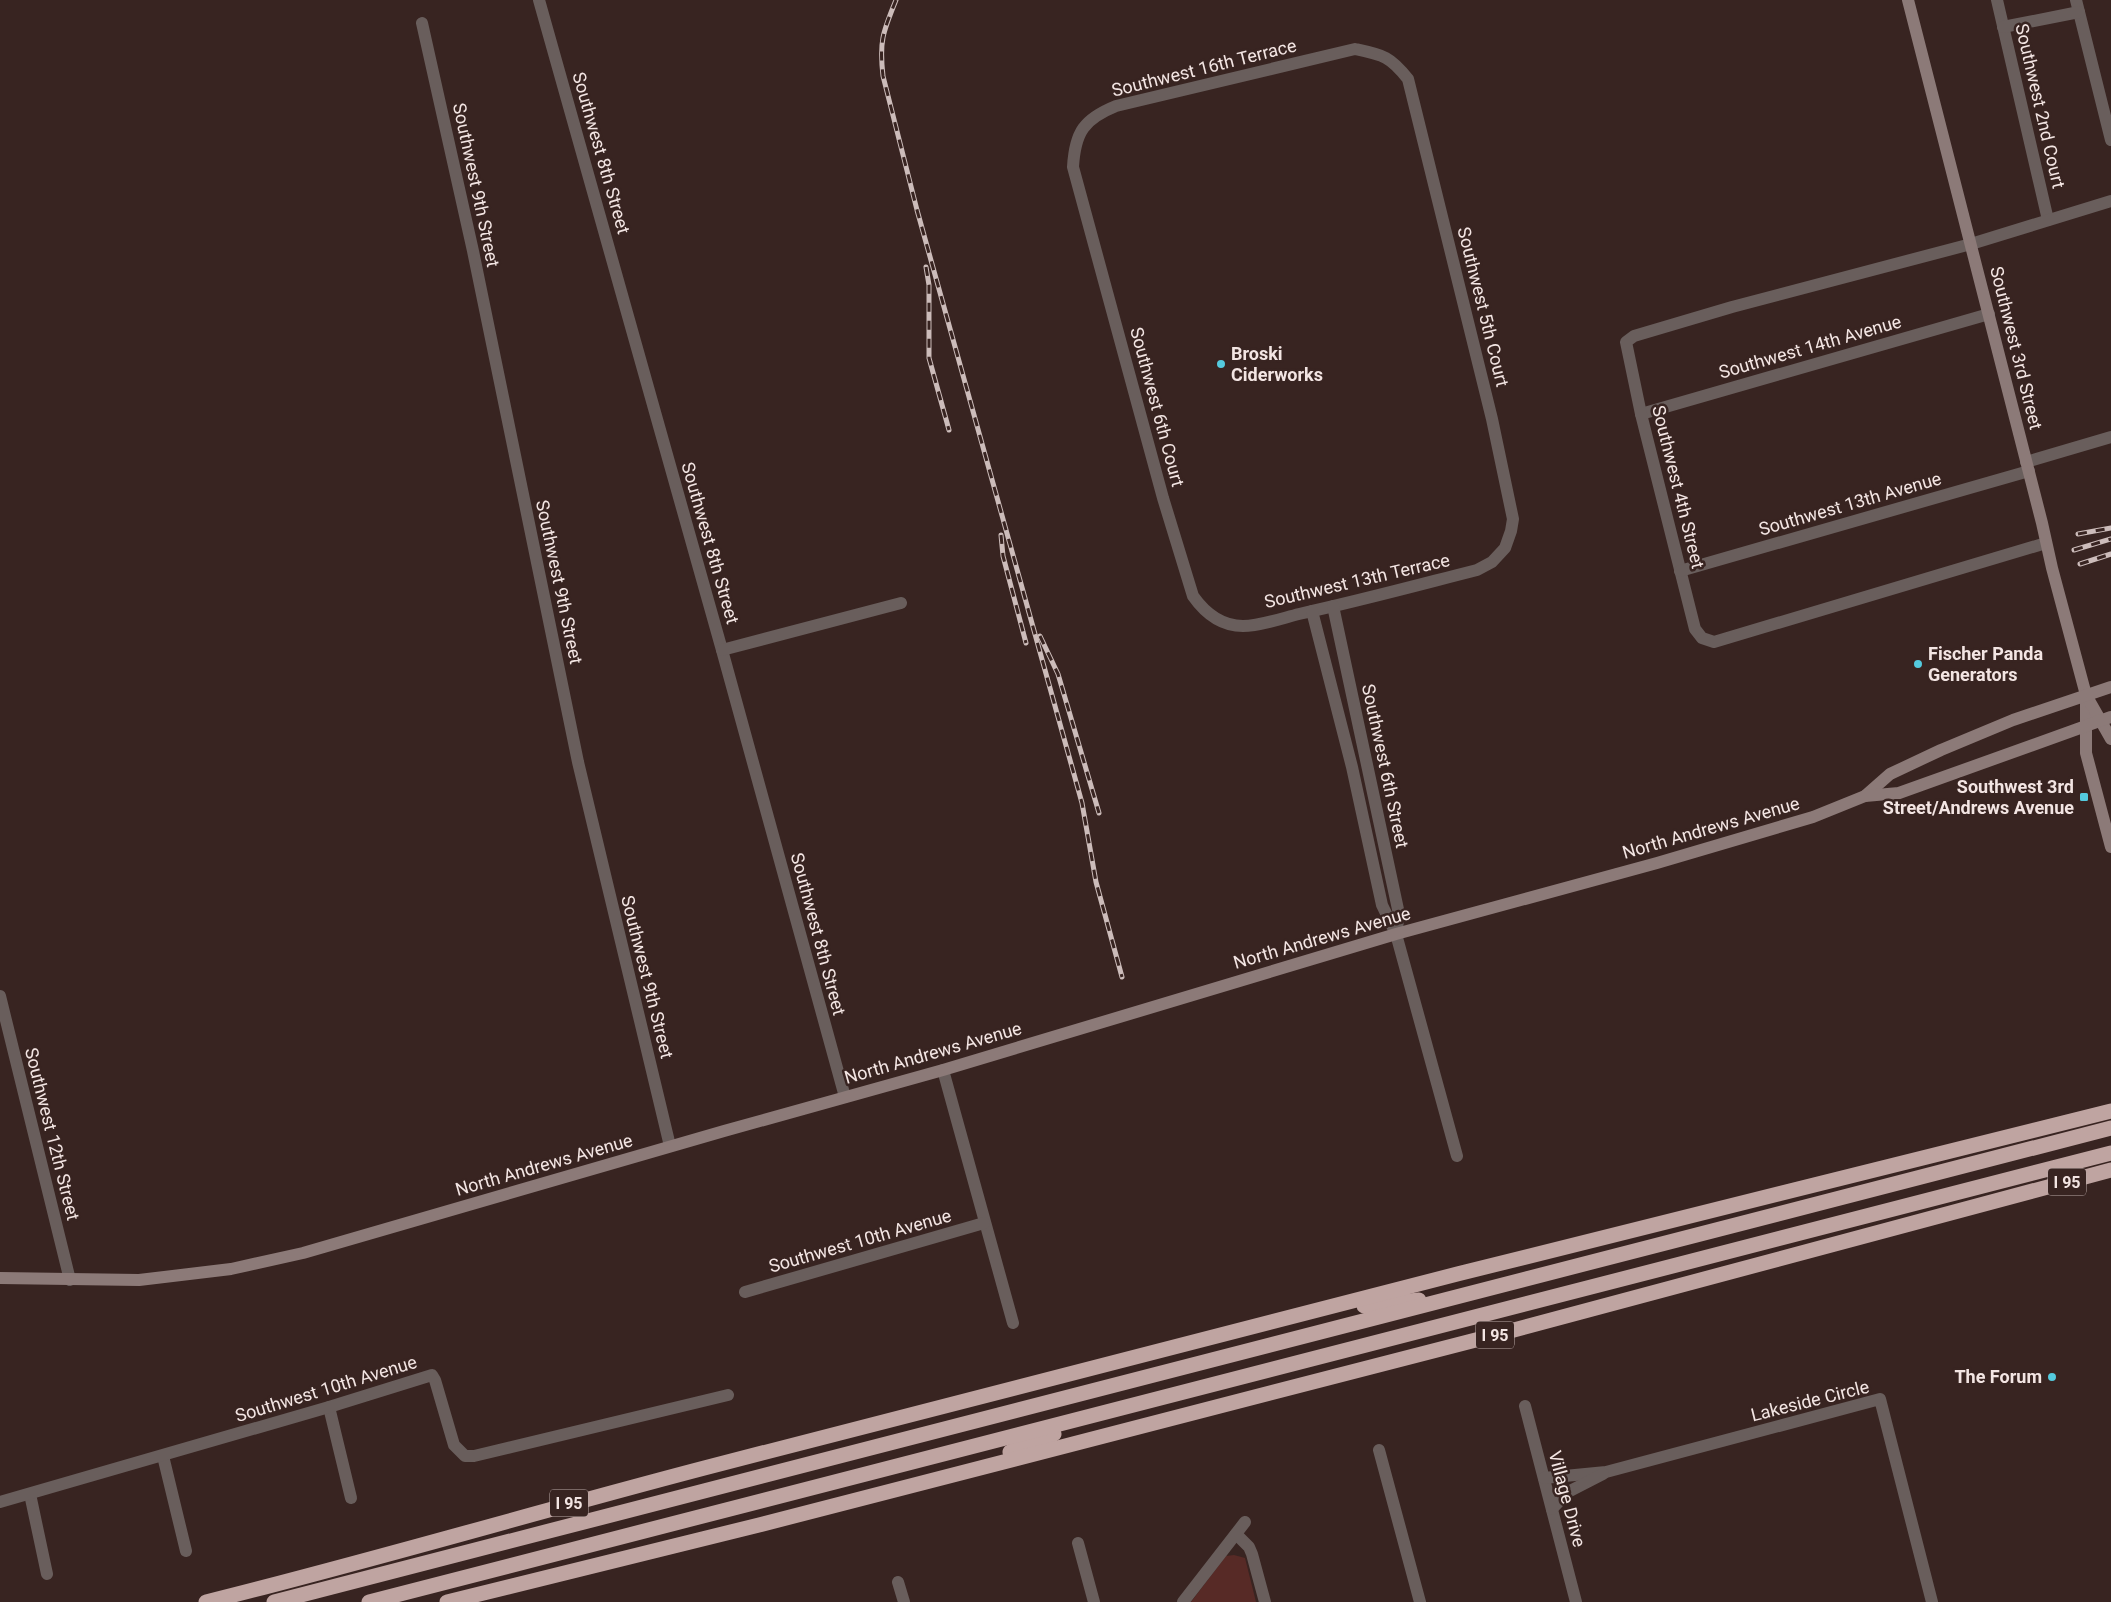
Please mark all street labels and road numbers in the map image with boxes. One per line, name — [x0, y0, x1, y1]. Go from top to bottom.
street label: Southwest 2nd Court — [2011, 21, 2070, 190]
street label: Southwest 16th Terrace — [1109, 34, 1298, 101]
street label: Southwest 8th Street — [568, 70, 635, 236]
street label: Southwest 9th Street — [449, 101, 504, 269]
street label: Southwest 5th Court — [1453, 225, 1514, 389]
street label: Southwest 3rd Street — [1986, 264, 2047, 432]
street label: Southwest 14th Avenue — [1716, 310, 1903, 383]
street label: Southwest 6th Court — [1126, 325, 1189, 489]
street label: Southwest 4th Street — [1648, 403, 1709, 571]
street label: Southwest 8th Street — [677, 460, 744, 626]
street label: Southwest 13th Avenue — [1756, 467, 1943, 540]
street label: Southwest 9th Street — [532, 498, 587, 666]
street label: Southwest 13th Terrace — [1262, 549, 1452, 612]
street label: Southwest 6th Street — [1358, 682, 1413, 850]
street label: North Andrews Avenue — [1620, 792, 1802, 863]
street label: Southwest 8th Street — [787, 850, 850, 1017]
street label: Southwest 9th Street — [617, 893, 678, 1061]
street label: North Andrews Avenue — [1231, 902, 1413, 973]
street label: North Andrews Avenue — [842, 1017, 1024, 1088]
street label: Southwest 12th Street — [21, 1045, 84, 1223]
street label: North Andrews Avenue — [453, 1129, 635, 1200]
road number: I 95 — [2048, 1168, 2086, 1196]
street label: Southwest 10th Avenue — [766, 1204, 953, 1277]
road number: I 95 — [1476, 1322, 1514, 1348]
street label: Southwest 10th Avenue — [233, 1351, 419, 1426]
street label: Lakeside Circle — [1749, 1376, 1871, 1425]
street label: Village Drive — [1545, 1448, 1590, 1549]
road number: I 95 — [550, 1490, 588, 1516]

